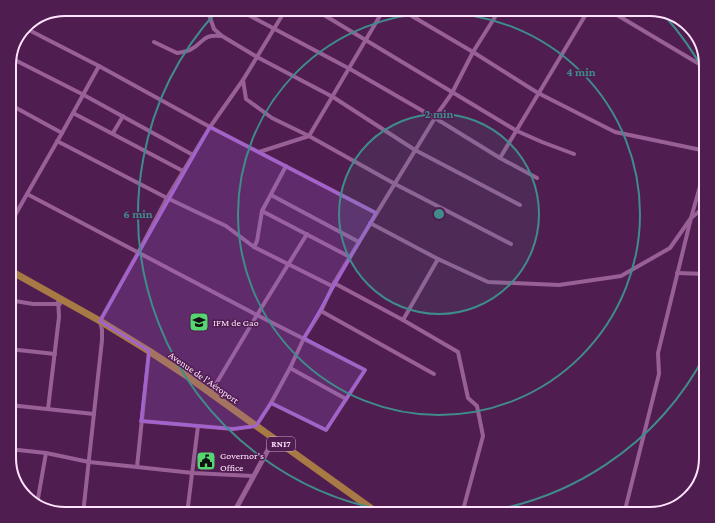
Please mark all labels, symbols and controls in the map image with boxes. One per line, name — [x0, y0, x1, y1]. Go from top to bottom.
text: 4 min — [566, 65, 596, 79]
text: 2 min — [425, 107, 454, 121]
text: 6 min — [123, 207, 153, 221]
centre of rings — [432, 207, 446, 221]
school or university icon: IFM de Gao — [188, 311, 210, 333]
place label: IFM de Gao — [213, 317, 259, 328]
street label: Avenue de l'Aéroport — [166, 349, 241, 406]
road number: RN17 — [267, 437, 295, 451]
public building icon: Governor's Office — [195, 450, 217, 472]
place label: Governor's Office — [220, 450, 264, 473]

